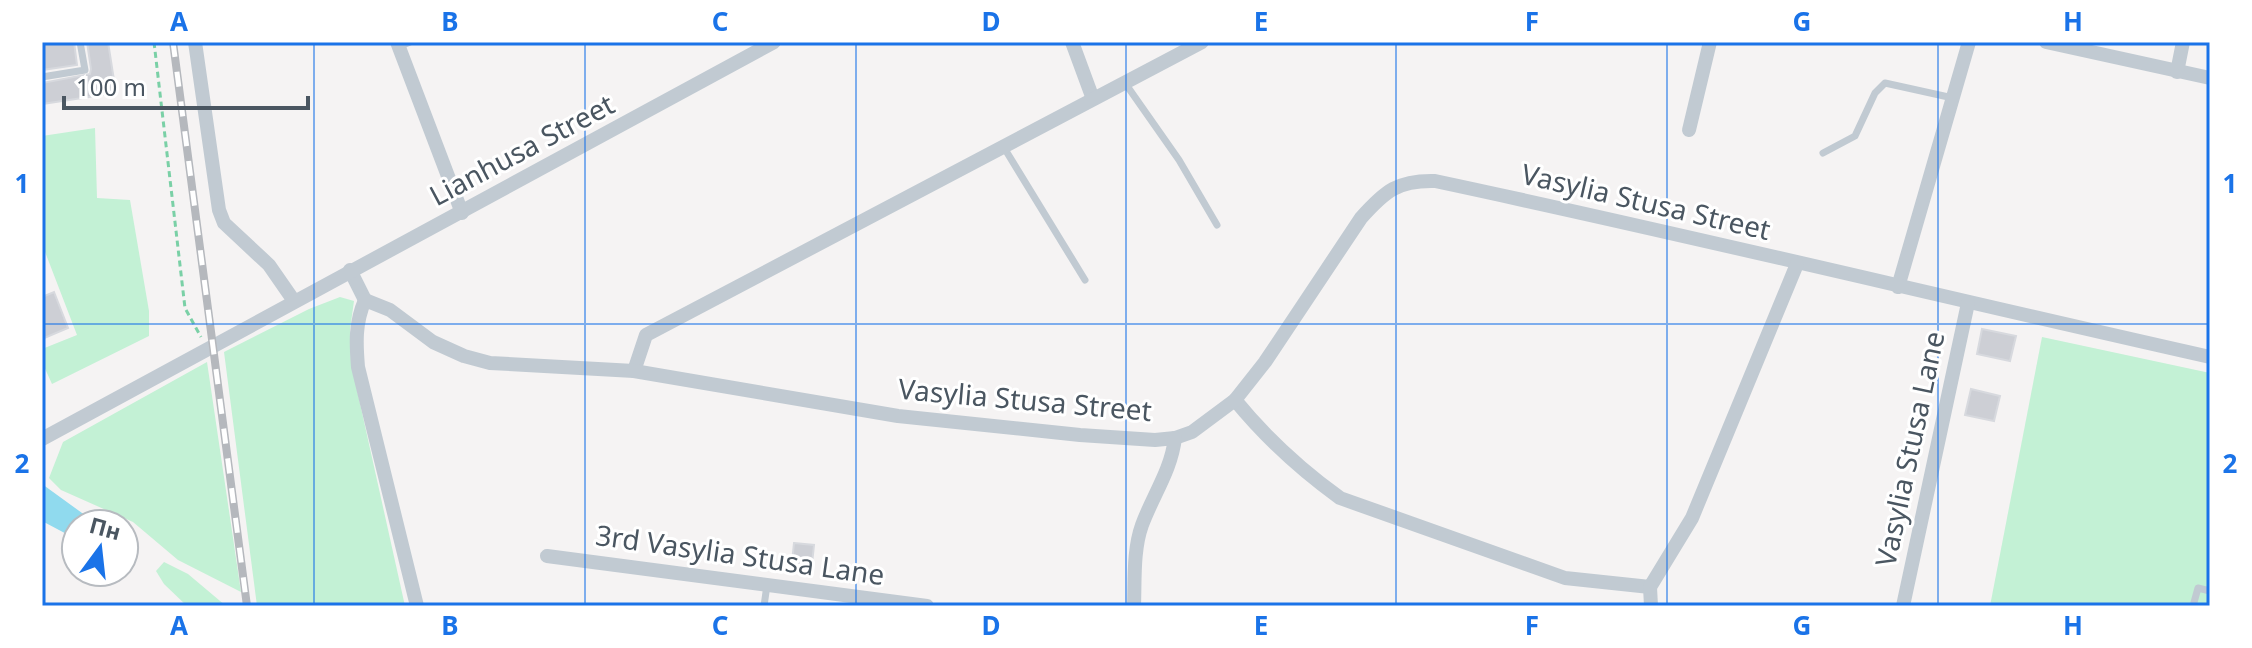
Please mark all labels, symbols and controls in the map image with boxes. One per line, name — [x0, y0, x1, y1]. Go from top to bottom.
text: A — [170, 3, 188, 39]
text: B — [441, 3, 459, 39]
text: C — [712, 3, 728, 39]
text: D — [981, 3, 1001, 39]
text: E — [1254, 3, 1268, 39]
text: F — [1525, 3, 1539, 39]
text: G — [1793, 3, 1811, 39]
text: H — [2063, 3, 2083, 39]
scale bar — [64, 60, 308, 110]
text: 100 m — [76, 70, 146, 103]
street label: Lianhusa Street — [423, 84, 621, 214]
street label: Vasylia Stusa Street — [1518, 154, 1774, 248]
text: 1 — [15, 165, 29, 201]
text: 1 — [2223, 165, 2237, 201]
street label: Vasylia Stusa Lane — [1866, 328, 1953, 570]
street label: Vasylia Stusa Street — [897, 369, 1153, 429]
text: 2 — [15, 445, 30, 481]
text: 2 — [2223, 445, 2238, 481]
north arrow — [60, 508, 140, 588]
text: Пн — [86, 509, 124, 546]
street label: 3rd Vasylia Stusa Lane — [593, 515, 887, 593]
text: A — [170, 607, 188, 643]
text: B — [441, 607, 459, 643]
text: C — [712, 607, 728, 643]
text: D — [981, 607, 1001, 643]
text: E — [1254, 607, 1268, 643]
text: F — [1525, 607, 1539, 643]
text: G — [1793, 607, 1811, 643]
text: H — [2063, 607, 2083, 643]

